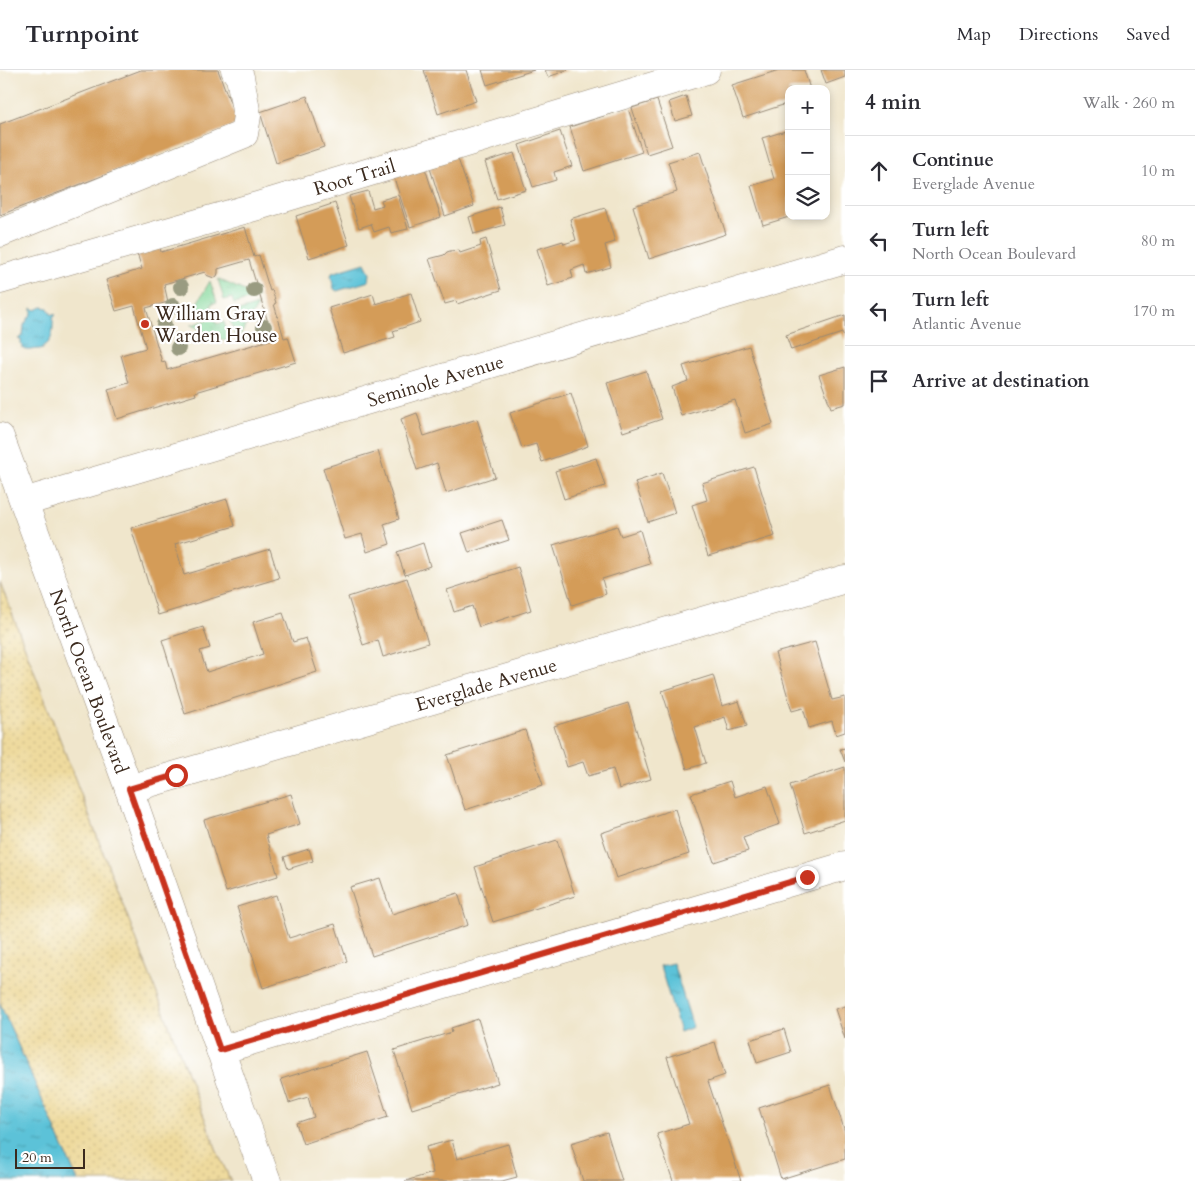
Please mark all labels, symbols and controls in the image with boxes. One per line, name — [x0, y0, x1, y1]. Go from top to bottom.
text: Turnpoint — [25, 18, 139, 51]
text: Map — [957, 22, 991, 47]
text: Directions — [1019, 22, 1098, 47]
text: Saved — [1126, 22, 1170, 47]
map controls — [785, 85, 830, 220]
button: + — [785, 85, 830, 130]
text: 4 min — [865, 88, 921, 117]
text: Walk · 260 m — [1083, 92, 1175, 114]
button: − — [785, 130, 830, 175]
text: Continue — [912, 147, 994, 173]
street label: Root Trail — [310, 153, 399, 202]
icon: ahead — [865, 157, 893, 185]
text: 10 m — [1141, 160, 1175, 182]
text: Everglade Avenue — [912, 173, 1035, 195]
button: layers — [785, 175, 830, 220]
text: Turn left — [912, 217, 989, 243]
icon: left — [865, 227, 893, 255]
text: 80 m — [1141, 230, 1175, 252]
text: North Ocean Boulevard — [912, 243, 1076, 265]
text: Turn left — [912, 287, 989, 313]
icon: left — [865, 297, 893, 325]
text: 170 m — [1133, 300, 1175, 322]
place label: William Gray Warden House — [154, 301, 277, 349]
text: Atlantic Avenue — [912, 313, 1022, 335]
marker: William Gray Warden House — [139, 318, 151, 330]
street label: Seminole Avenue — [364, 349, 507, 414]
icon: arrive — [865, 367, 893, 395]
text: Arrive at destination — [912, 368, 1089, 394]
street label: North Ocean Boulevard — [43, 585, 134, 777]
street label: Everglade Avenue — [412, 652, 560, 718]
route start — [165, 764, 188, 787]
route end — [796, 866, 819, 889]
scale bar — [15, 1146, 85, 1169]
text: 20 m — [22, 1148, 52, 1167]

